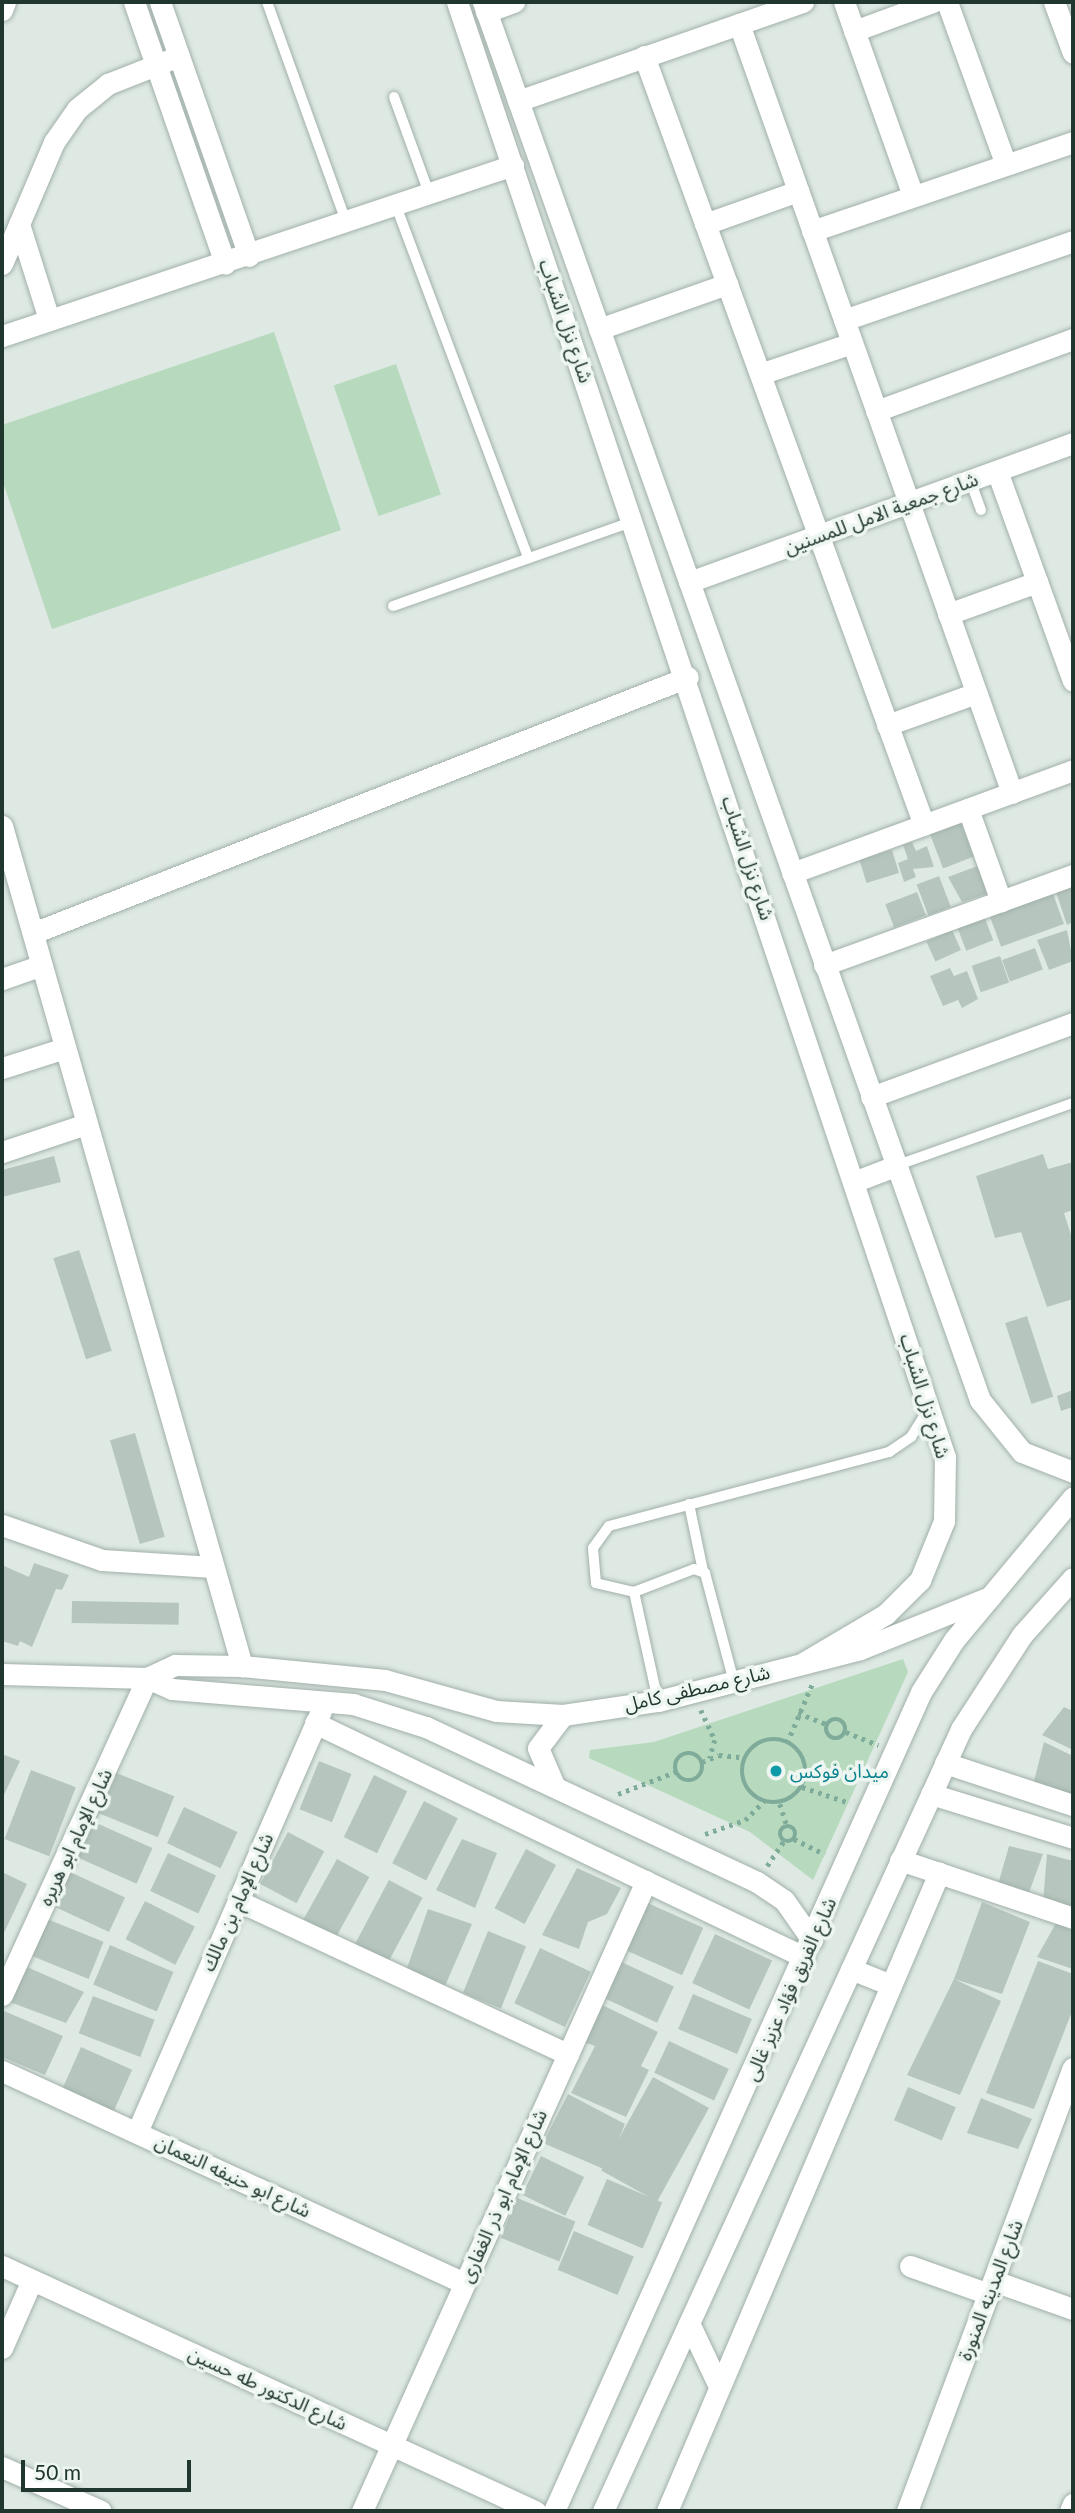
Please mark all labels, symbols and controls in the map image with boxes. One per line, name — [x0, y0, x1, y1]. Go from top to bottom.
street label: شارع نزل الشباب — [534, 256, 598, 386]
street label: شارع جمعية الامل للمسنين — [781, 467, 981, 559]
street label: شارع نزل الشباب — [717, 793, 779, 923]
street label: شارع نزل الشباب — [895, 1331, 955, 1461]
street label: شارع مصطفى كامل — [622, 1660, 772, 1716]
place label: ميدان فوكس — [790, 1760, 889, 1782]
marker: ميدان فوكس — [768, 1763, 784, 1779]
street label: شارع الإمام ابو هريره — [33, 1765, 117, 1909]
street label: شارع الإمام بن مالك — [196, 1829, 278, 1975]
street label: شارع الفريق فؤاد عزيز غالى — [739, 1894, 841, 2084]
street label: شارع الإمام ابو ذر الغفارى — [455, 2106, 551, 2286]
street label: شارع ابو حنيفه النعمان — [152, 2130, 314, 2222]
street label: شارع المدينه المنورة — [953, 2217, 1027, 2363]
street label: شارع الدكتور طه حسين — [185, 2341, 351, 2435]
scale bar — [24, 2446, 194, 2490]
text: 50 m — [34, 2459, 81, 2484]

